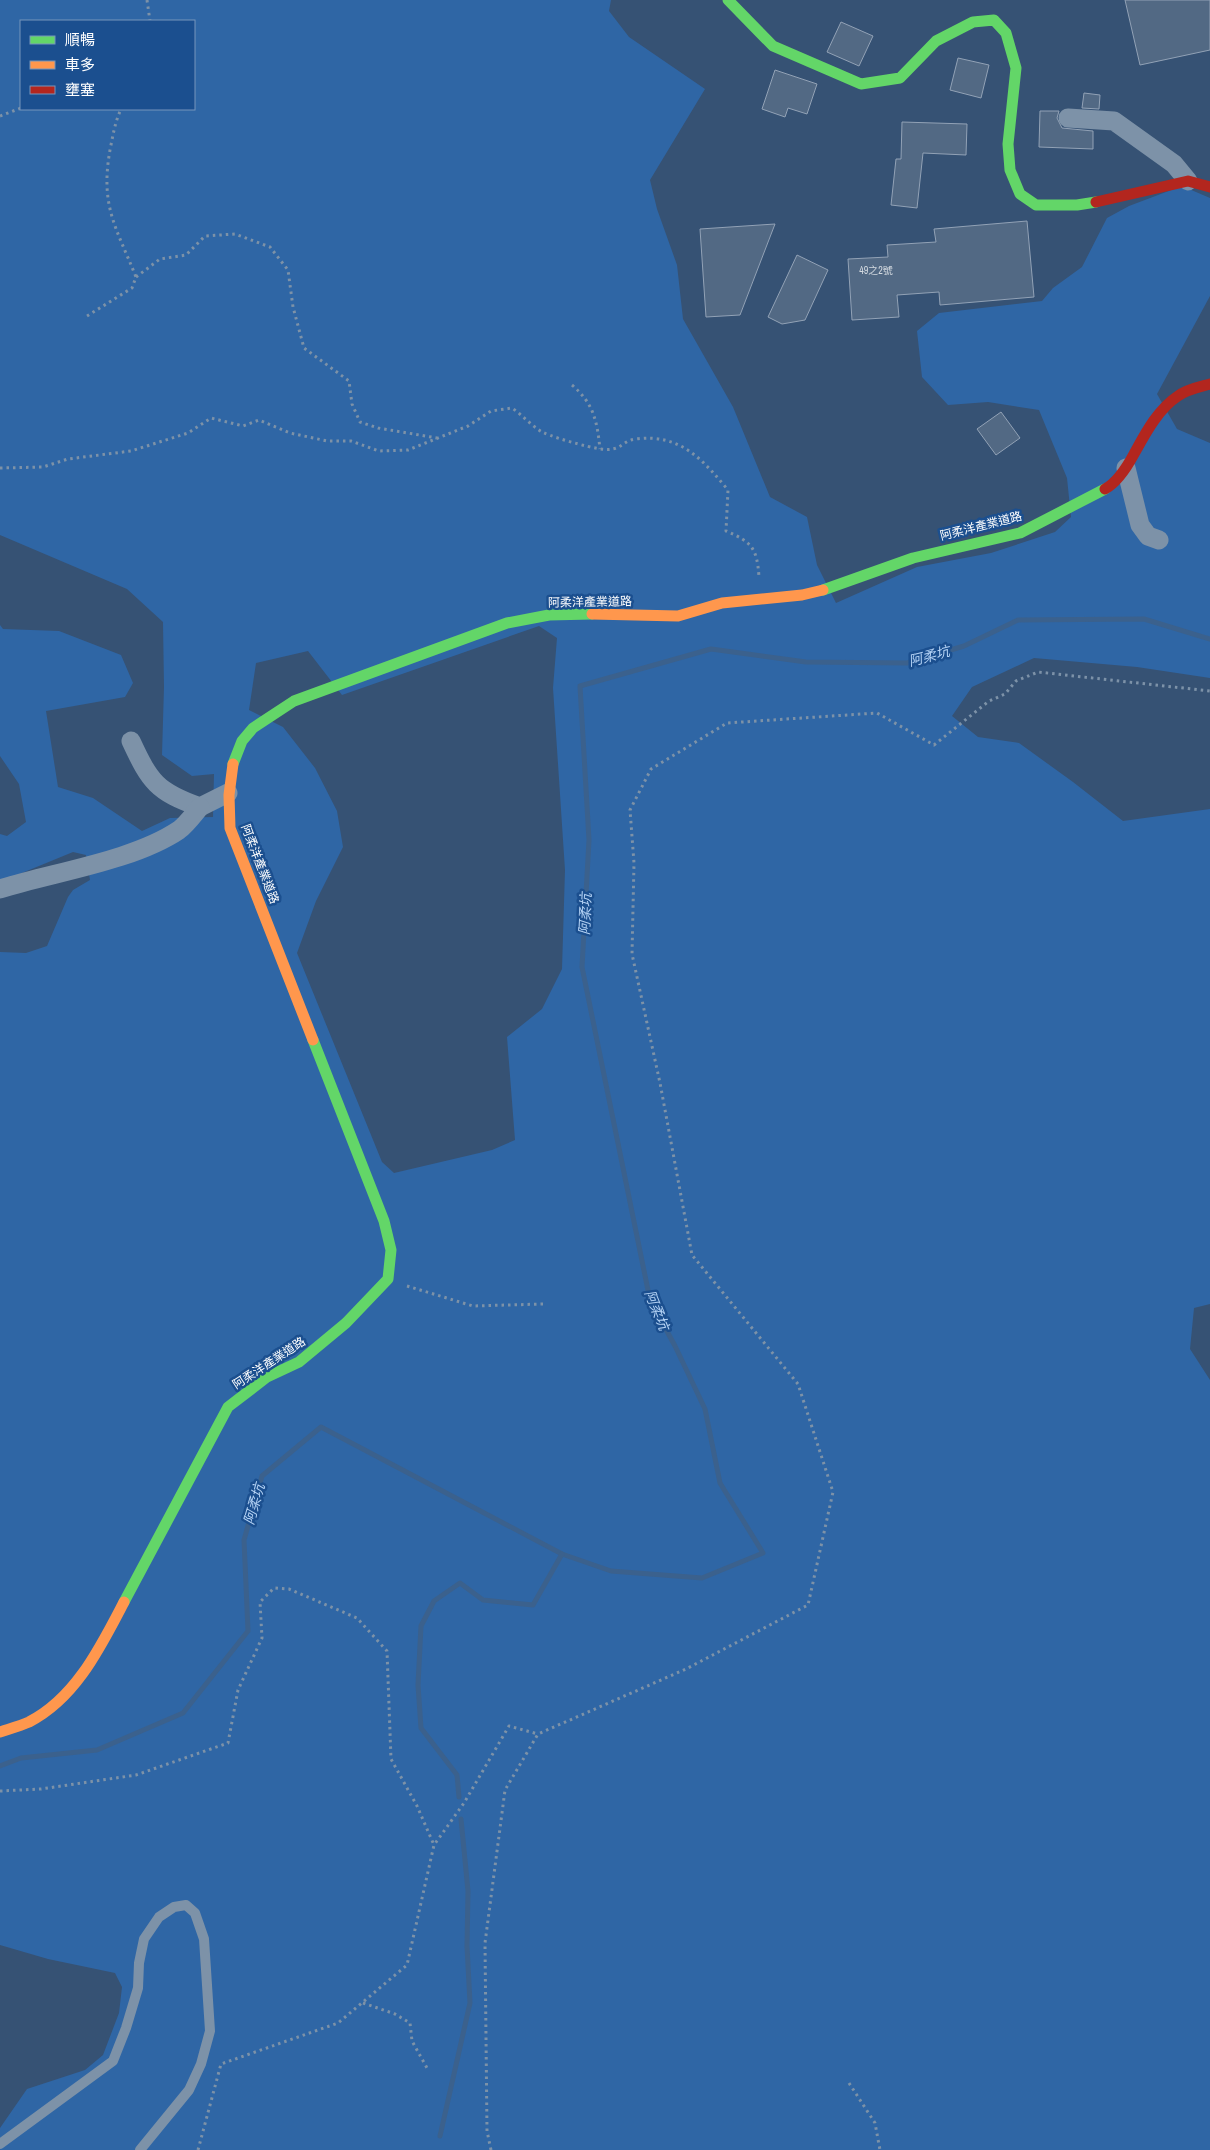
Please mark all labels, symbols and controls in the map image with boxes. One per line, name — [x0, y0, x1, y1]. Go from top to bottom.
legend — [20, 20, 195, 110]
text: 順暢 — [65, 29, 95, 50]
text: 車多 — [65, 54, 95, 75]
text: 壅塞 — [65, 79, 95, 100]
house number: 49之2號 — [859, 264, 893, 277]
street label: 阿柔洋產業道路 — [938, 508, 1024, 544]
street label: 阿柔洋產業道路 — [548, 593, 632, 611]
water label: 阿柔坑 — [906, 641, 954, 670]
street label: 阿柔洋產業道路 — [237, 822, 283, 906]
water label: 阿柔坑 — [575, 891, 595, 935]
water label: 阿柔坑 — [641, 1287, 674, 1335]
street label: 阿柔洋產業道路 — [229, 1333, 309, 1393]
water label: 阿柔坑 — [240, 1479, 269, 1527]

